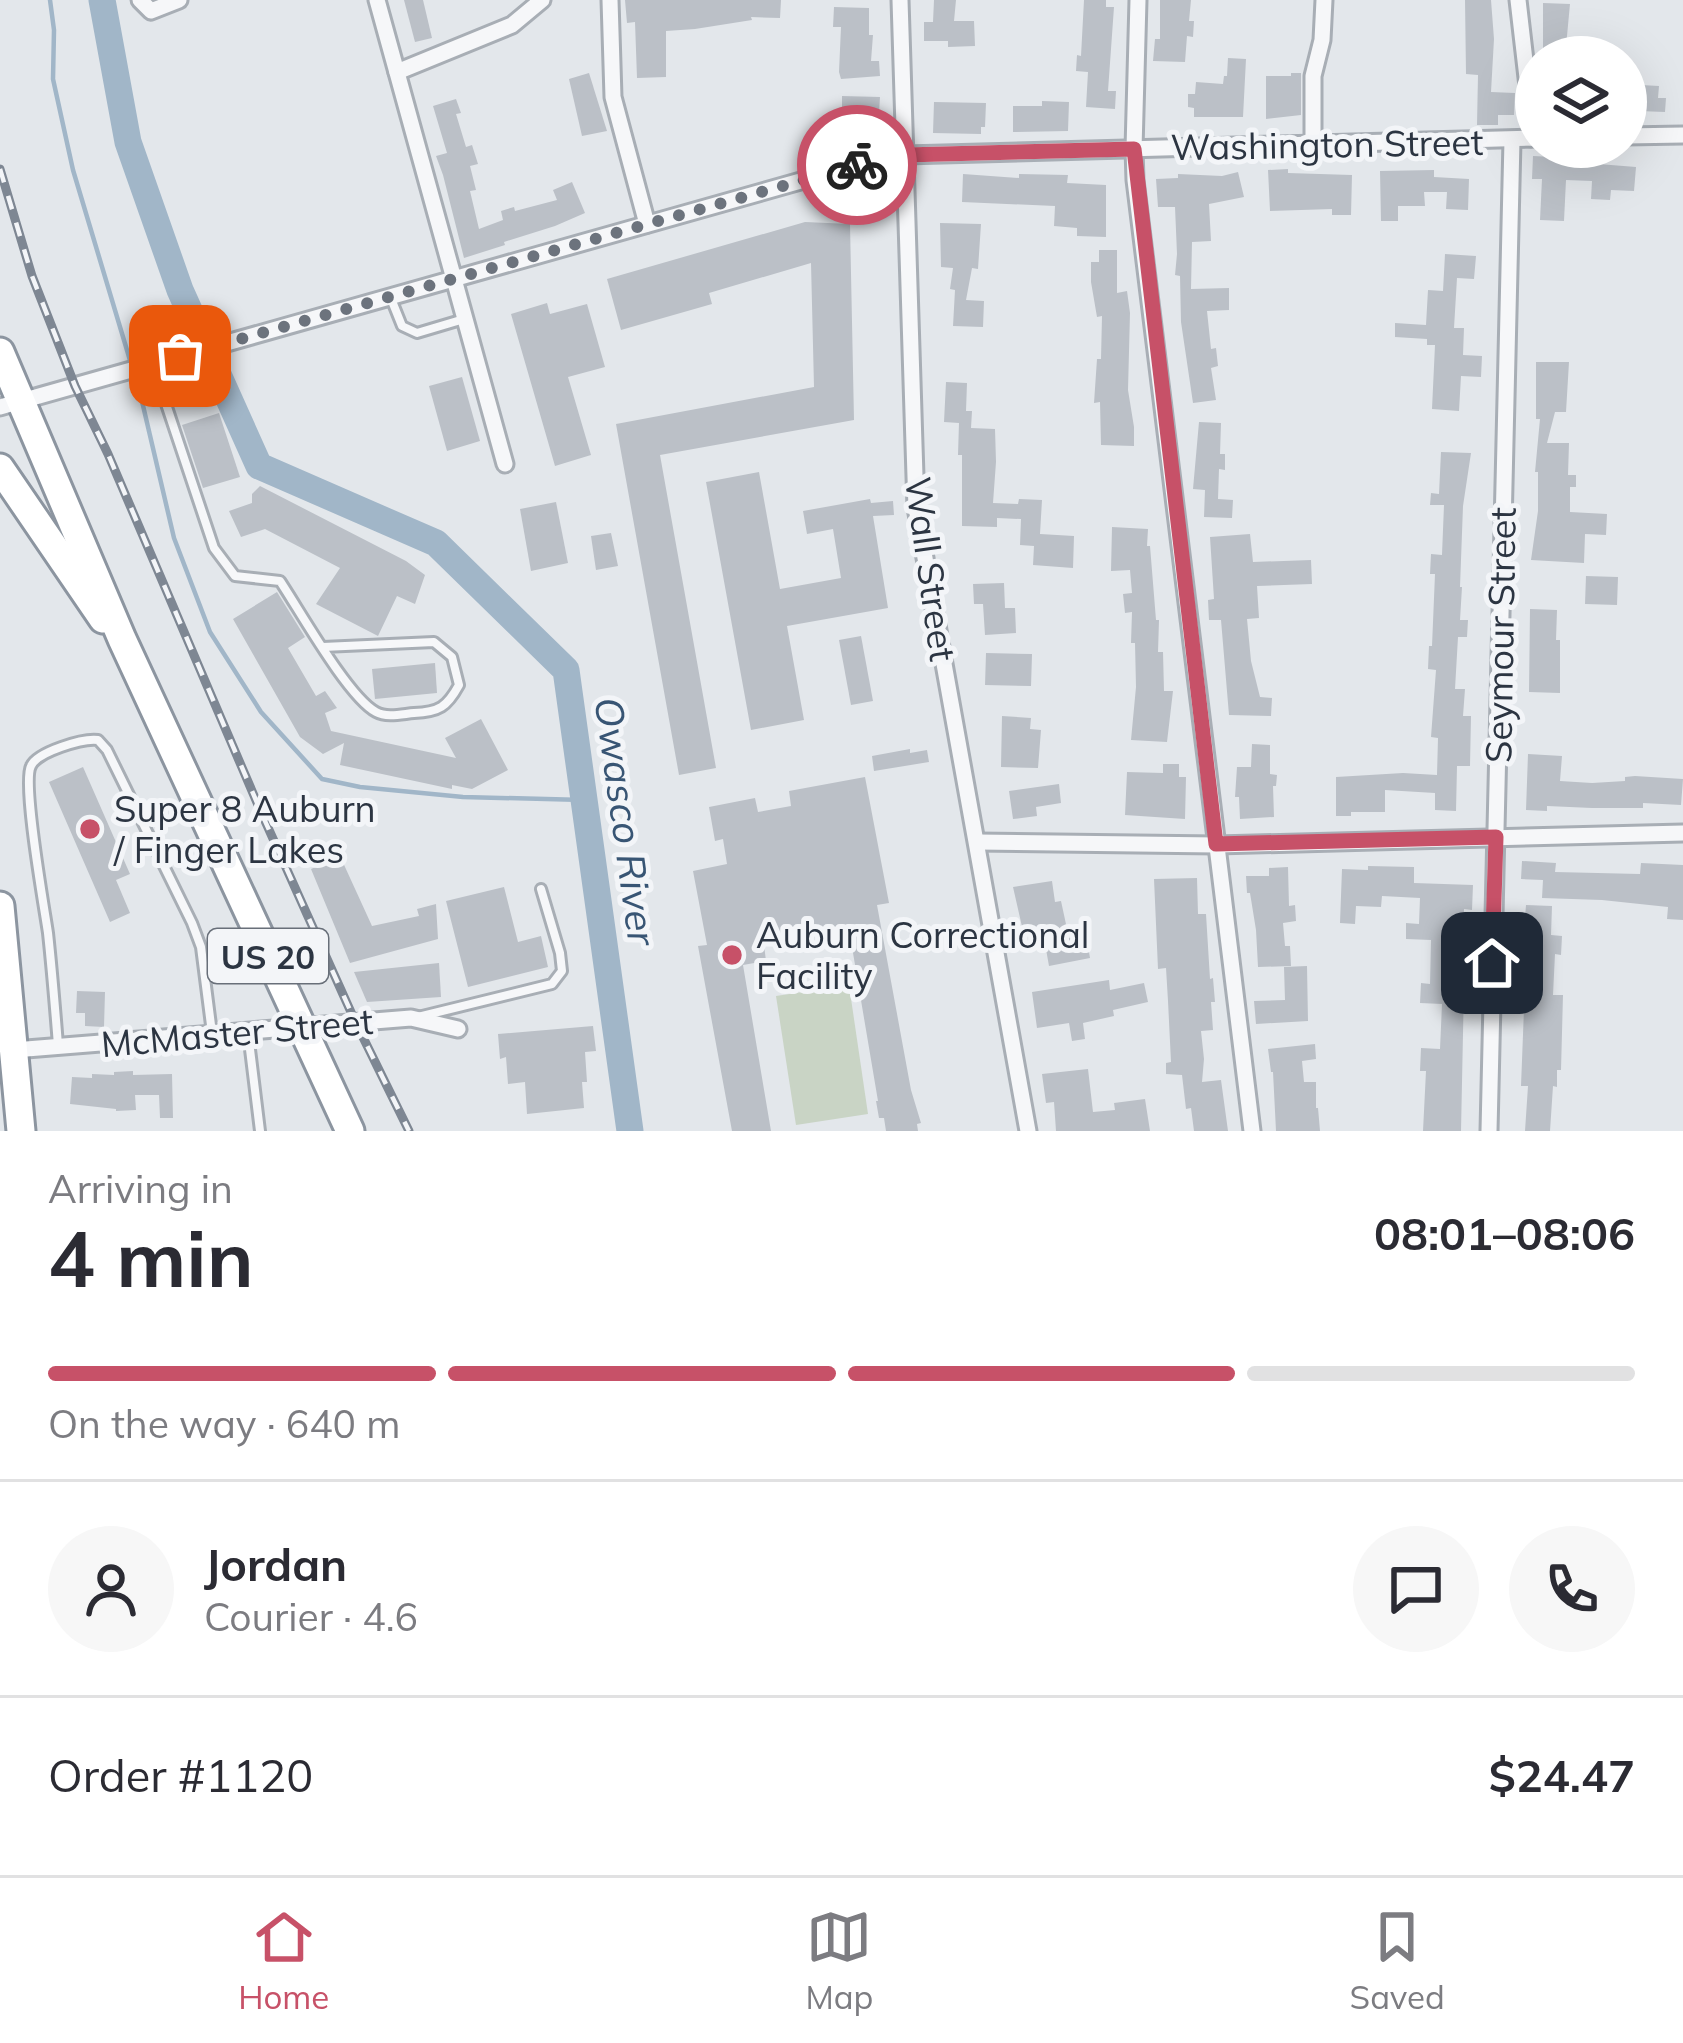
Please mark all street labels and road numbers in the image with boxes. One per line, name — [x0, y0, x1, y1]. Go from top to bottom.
street label: Washington Street — [1170, 119, 1484, 169]
street label: Wall Street — [896, 474, 966, 664]
street label: Seymour Street — [1475, 507, 1525, 763]
road number: US 20 — [208, 929, 328, 983]
street label: McMaster Street — [99, 998, 375, 1066]

